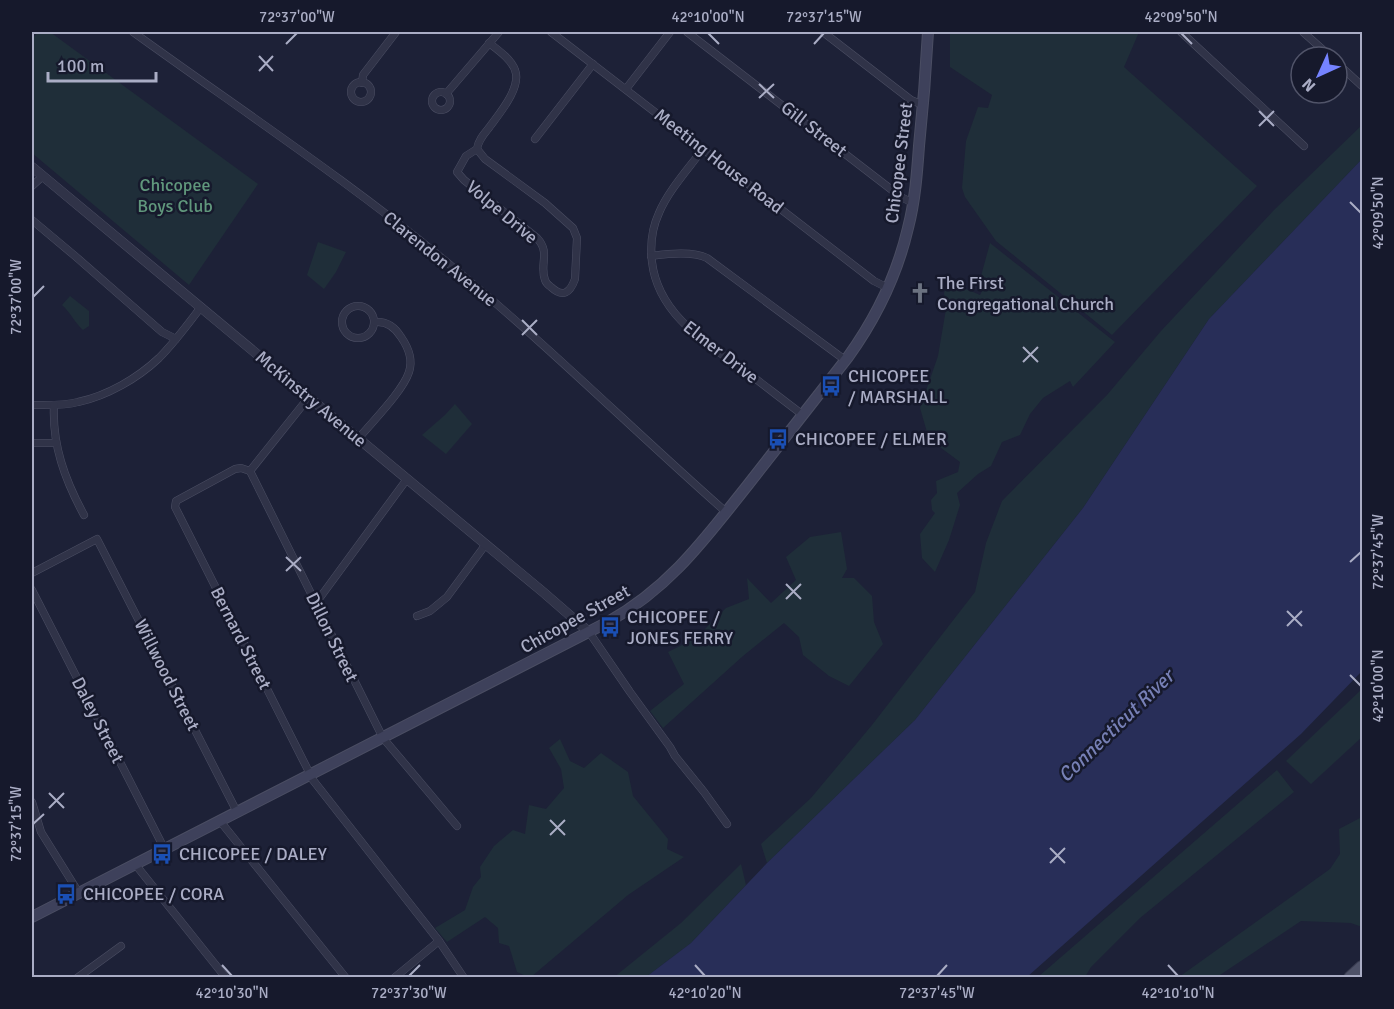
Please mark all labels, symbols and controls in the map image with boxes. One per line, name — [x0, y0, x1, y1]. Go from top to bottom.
text: 72°37'00"W — [259, 8, 335, 26]
text: 42°10'00"N — [671, 8, 745, 26]
text: 72°37'15"W — [786, 8, 862, 26]
text: 42°09'50"N — [1144, 8, 1218, 26]
scale bar — [48, 45, 156, 83]
north arrow — [1289, 45, 1349, 105]
text: 100 m — [57, 55, 104, 77]
text: N — [1298, 74, 1320, 96]
street label: Gill Street — [777, 96, 851, 162]
street label: Chicopee Street — [881, 101, 917, 225]
street label: Meeting House Road — [650, 104, 788, 218]
park label: Chicopee Boys Club — [137, 174, 213, 217]
street label: Volpe Drive — [462, 176, 542, 248]
text: 42°09'50"N — [1369, 176, 1387, 250]
street label: Clarendon Avenue — [379, 207, 501, 311]
text: 72°37'00"W — [7, 259, 25, 335]
place label: The First Congregational Church — [937, 272, 1114, 315]
church icon: The First Congregational Church — [908, 281, 932, 305]
street label: Elmer Drive — [679, 316, 763, 388]
street label: McKinstry Avenue — [251, 346, 371, 452]
place label: CHICOPEE / MARSHALL — [848, 365, 948, 408]
bus stop icon: CHICOPEE / MARSHALL — [819, 374, 843, 398]
bus stop icon: CHICOPEE / ELMER — [766, 427, 790, 451]
place label: CHICOPEE / ELMER — [795, 428, 947, 450]
text: 72°37'45"W — [1369, 514, 1387, 590]
street label: Chicopee Street — [516, 580, 634, 658]
street label: Bernard Street — [206, 583, 276, 693]
street label: Dillon Street — [301, 589, 363, 685]
place label: CHICOPEE / JONES FERRY — [627, 606, 733, 649]
bus stop icon: CHICOPEE / JONES FERRY — [598, 615, 622, 639]
street label: Willwood Street — [129, 616, 205, 734]
text: 42°10'00"N — [1369, 649, 1387, 723]
water label: Connecticut River — [1053, 663, 1181, 788]
street label: Daley Street — [67, 673, 129, 767]
text: 72°37'15"W — [7, 786, 25, 862]
bus stop icon: CHICOPEE / DALEY — [150, 842, 174, 866]
place label: CHICOPEE / DALEY — [179, 843, 327, 865]
bus stop icon: CHICOPEE / CORA — [54, 882, 78, 906]
place label: CHICOPEE / CORA — [83, 883, 224, 905]
text: 42°10'30"N — [195, 984, 269, 1002]
text: 72°37'30"W — [371, 984, 447, 1002]
text: 42°10'20"N — [668, 984, 742, 1002]
text: 72°37'45"W — [899, 984, 975, 1002]
text: 42°10'10"N — [1141, 984, 1215, 1002]

